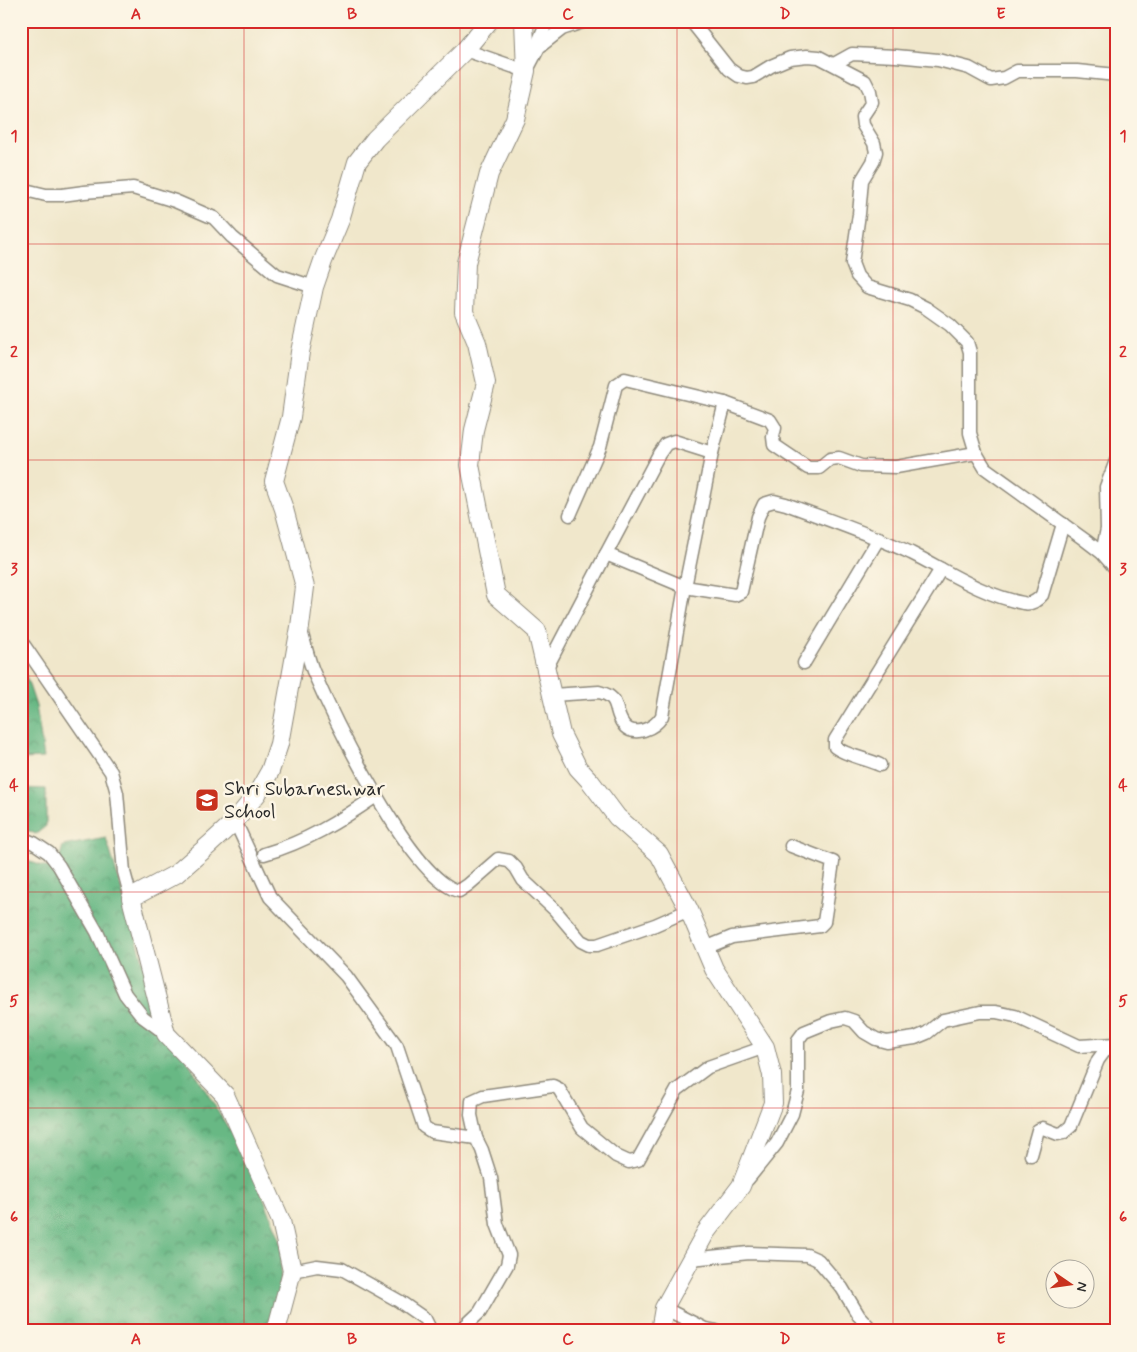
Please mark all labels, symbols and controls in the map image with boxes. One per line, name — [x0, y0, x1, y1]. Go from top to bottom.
text: A — [131, 4, 141, 25]
text: B — [347, 4, 357, 25]
text: C — [562, 4, 574, 25]
text: D — [779, 4, 791, 25]
text: E — [996, 4, 1006, 25]
text: 1 — [10, 126, 18, 147]
text: 1 — [1119, 126, 1127, 147]
text: 2 — [10, 342, 18, 363]
text: 2 — [1119, 342, 1127, 363]
text: 3 — [10, 559, 18, 580]
text: 3 — [1119, 559, 1127, 580]
text: 4 — [9, 775, 19, 796]
text: 4 — [1118, 775, 1128, 796]
place label: Shri Subarneshwar School — [224, 776, 386, 826]
school or university icon: Shri Subarneshwar School — [194, 787, 220, 813]
text: 5 — [9, 991, 19, 1012]
text: 5 — [1118, 991, 1128, 1012]
text: 6 — [10, 1207, 18, 1228]
text: 6 — [1119, 1207, 1127, 1228]
north arrow — [1044, 1260, 1094, 1310]
text: N — [1072, 1280, 1092, 1293]
text: A — [131, 1329, 141, 1350]
text: B — [347, 1329, 357, 1350]
text: C — [562, 1329, 574, 1350]
text: D — [779, 1329, 791, 1350]
text: E — [996, 1329, 1006, 1350]

